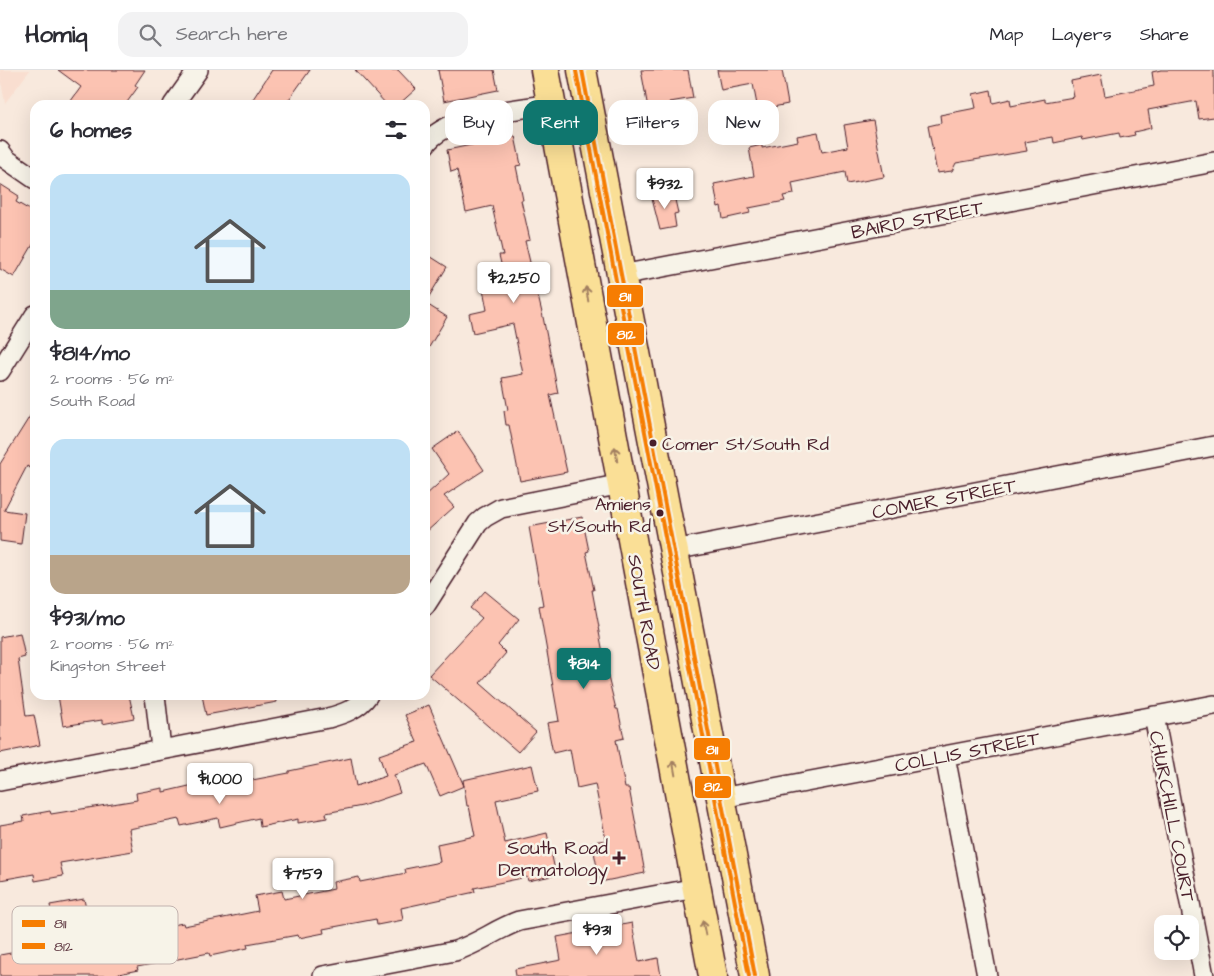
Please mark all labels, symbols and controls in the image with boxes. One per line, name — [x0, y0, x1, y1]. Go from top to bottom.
search box — [118, 12, 468, 57]
text: Homiq — [25, 18, 88, 52]
icon: search — [136, 21, 164, 49]
text: Search here — [176, 21, 288, 48]
text: Map — [989, 22, 1023, 47]
text: Layers — [1051, 22, 1112, 47]
text: Share — [1140, 22, 1189, 47]
chip: Buy — [445, 100, 513, 145]
chip: Rent — [523, 100, 598, 145]
chip: Filters — [608, 100, 698, 145]
chip: New — [708, 100, 779, 145]
text: 6 homes — [50, 116, 132, 145]
icon: filters — [382, 116, 410, 144]
pin: $932 — [635, 168, 695, 210]
text: $932 — [647, 173, 683, 195]
street label: BAIRD STREET — [849, 194, 986, 247]
icon: home — [185, 206, 275, 296]
pin: $2,250 — [473, 262, 555, 304]
text: $2,250 — [488, 267, 540, 289]
line badge: 811 — [606, 284, 644, 308]
one-way arrow — [581, 286, 591, 302]
text: 811 — [619, 287, 632, 307]
line badge: 812 — [607, 322, 645, 346]
text: 812 — [617, 325, 636, 345]
text: $814/mo — [50, 339, 130, 368]
text: 2 rooms · 56 m² — [50, 368, 174, 390]
text: South Road — [50, 390, 135, 412]
place label: Comer St/South Rd — [662, 432, 829, 457]
marker: Comer St/South Rd — [648, 438, 658, 448]
one-way arrow — [611, 446, 620, 462]
icon: home — [185, 471, 275, 561]
street label: COMER STREET — [870, 472, 1019, 527]
place label: Amiens St/South Rd — [548, 492, 651, 539]
marker: Amiens St/South Rd — [655, 508, 665, 518]
street label: SOUTH ROAD — [620, 552, 667, 672]
text: $931/mo — [50, 604, 125, 633]
text: 2 rooms · 56 m² — [50, 633, 174, 655]
pin: $814 — [554, 648, 614, 690]
text: $814 — [568, 653, 600, 675]
text: Kingston Street — [50, 655, 166, 677]
street label: COLLIS STREET — [893, 725, 1042, 780]
street label: CHURCHILL COURT — [1142, 729, 1201, 904]
line badge: 811 — [693, 737, 731, 761]
text: 811 — [706, 740, 719, 760]
one-way arrow — [669, 761, 679, 777]
pin: $1,000 — [179, 762, 261, 805]
text: $1,000 — [198, 768, 242, 790]
line badge: 812 — [694, 775, 732, 799]
text: 812 — [704, 777, 723, 797]
place label: South Road Dermatology — [498, 835, 609, 885]
marker: South Road Dermatology — [612, 851, 626, 865]
pin: $759 — [273, 858, 333, 900]
text: $759 — [283, 863, 323, 885]
legend — [12, 906, 178, 964]
text: 811 — [54, 914, 67, 934]
pin: $931 — [567, 914, 627, 956]
map controls — [1154, 915, 1199, 960]
button: locate — [1154, 915, 1199, 960]
text: $931 — [583, 919, 611, 941]
one-way arrow — [698, 920, 708, 936]
text: 812 — [54, 937, 73, 957]

